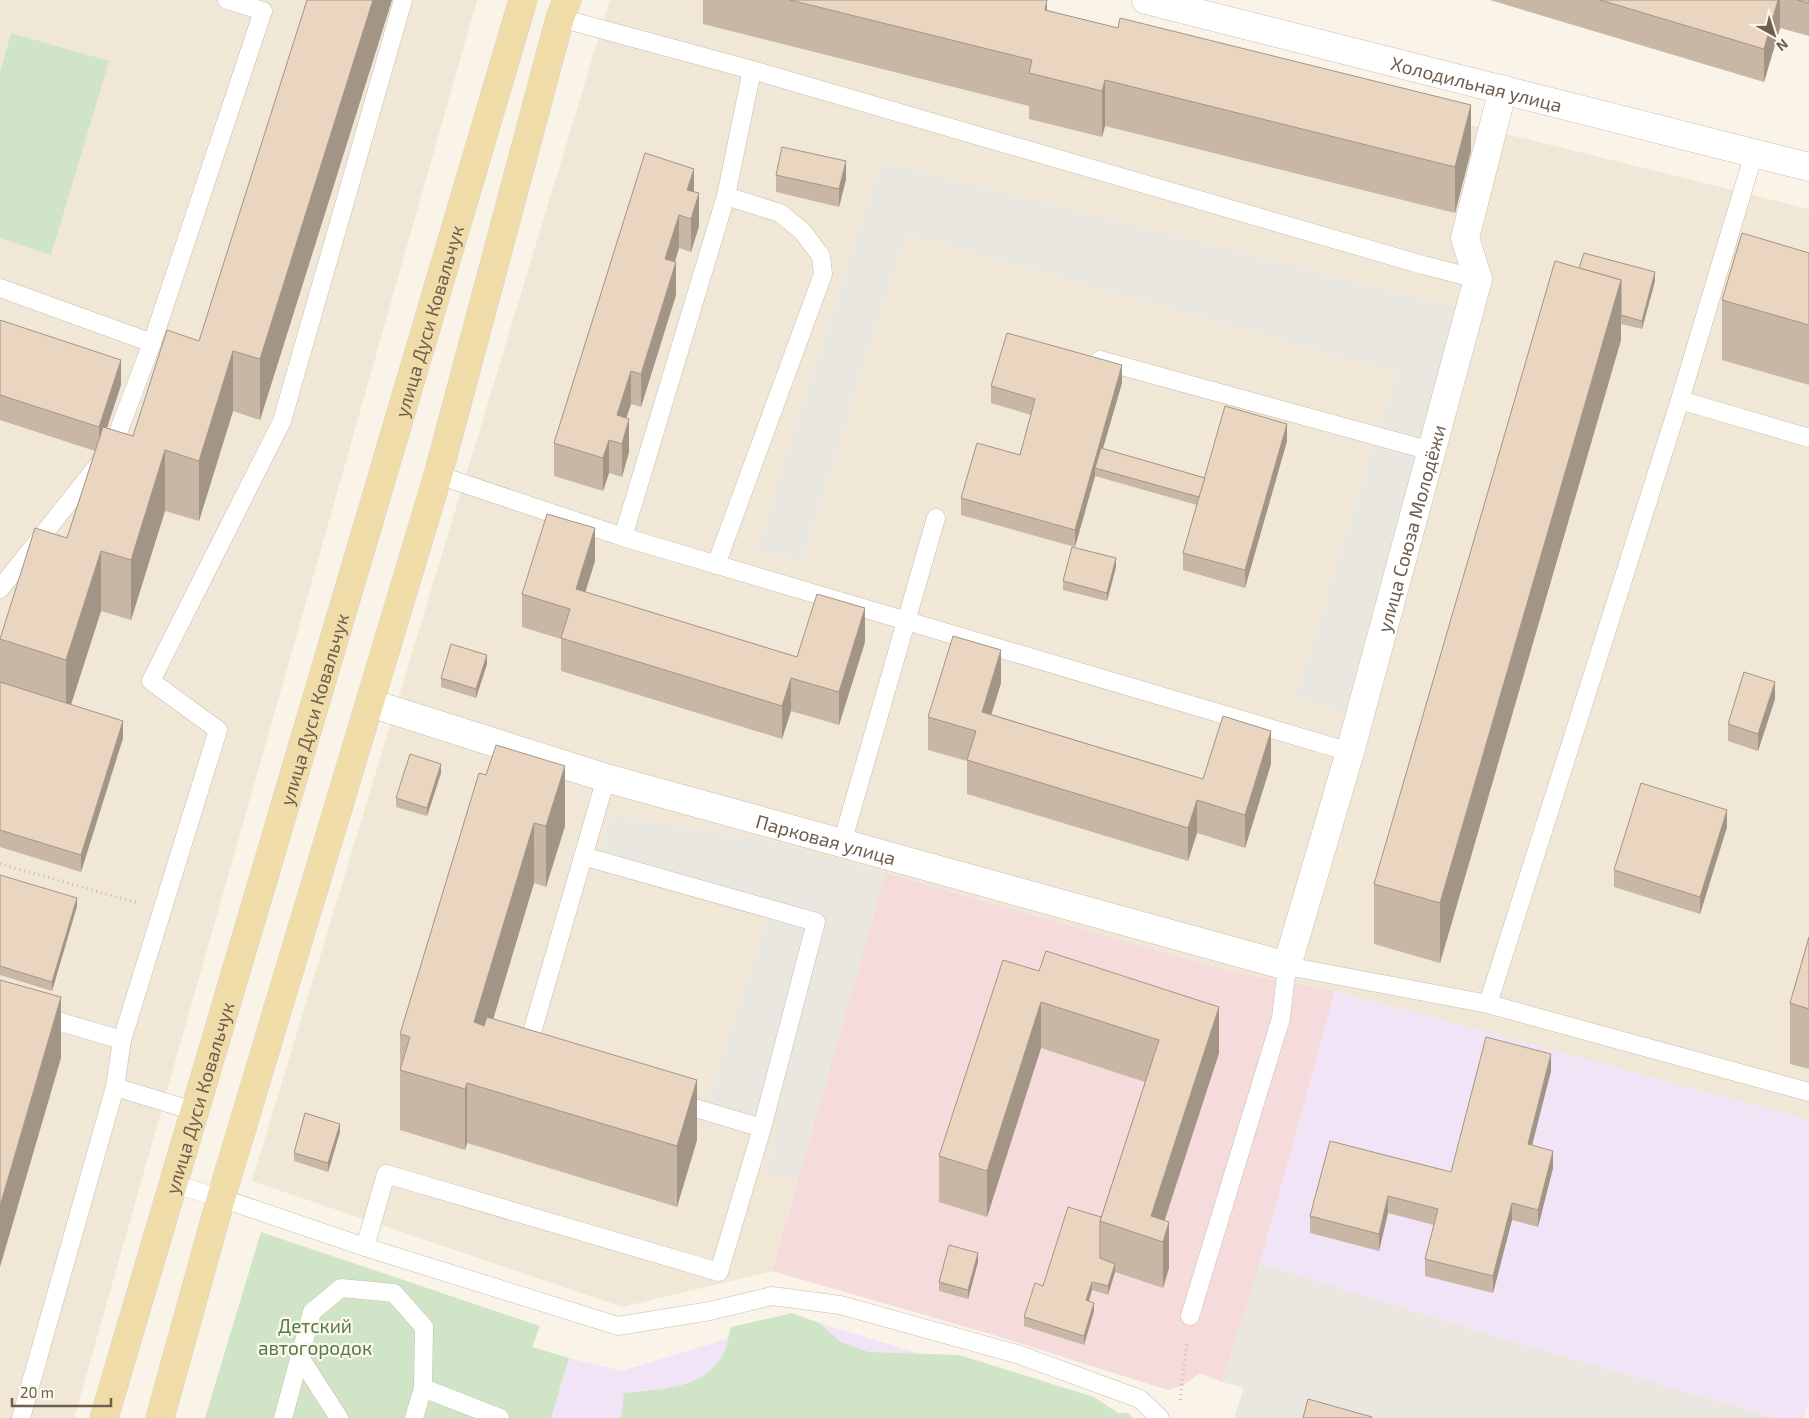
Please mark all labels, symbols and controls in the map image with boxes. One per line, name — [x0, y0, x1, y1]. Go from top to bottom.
north arrow — [1749, 10, 1799, 60]
text: N — [1773, 36, 1792, 55]
street label: Холодильная улица — [1389, 51, 1565, 116]
street label: улица Дуси Ковальчук — [389, 222, 467, 420]
street label: улица Союза Молодёжи — [1371, 422, 1450, 635]
street label: улица Дуси Ковальчук — [274, 611, 353, 808]
street label: Парковая улица — [754, 809, 899, 869]
street label: улица Дуси Ковальчук — [159, 999, 238, 1197]
park label: Детский автогородок — [258, 1314, 372, 1359]
scale bar — [12, 1376, 111, 1408]
text: 20 m — [20, 1383, 54, 1401]

